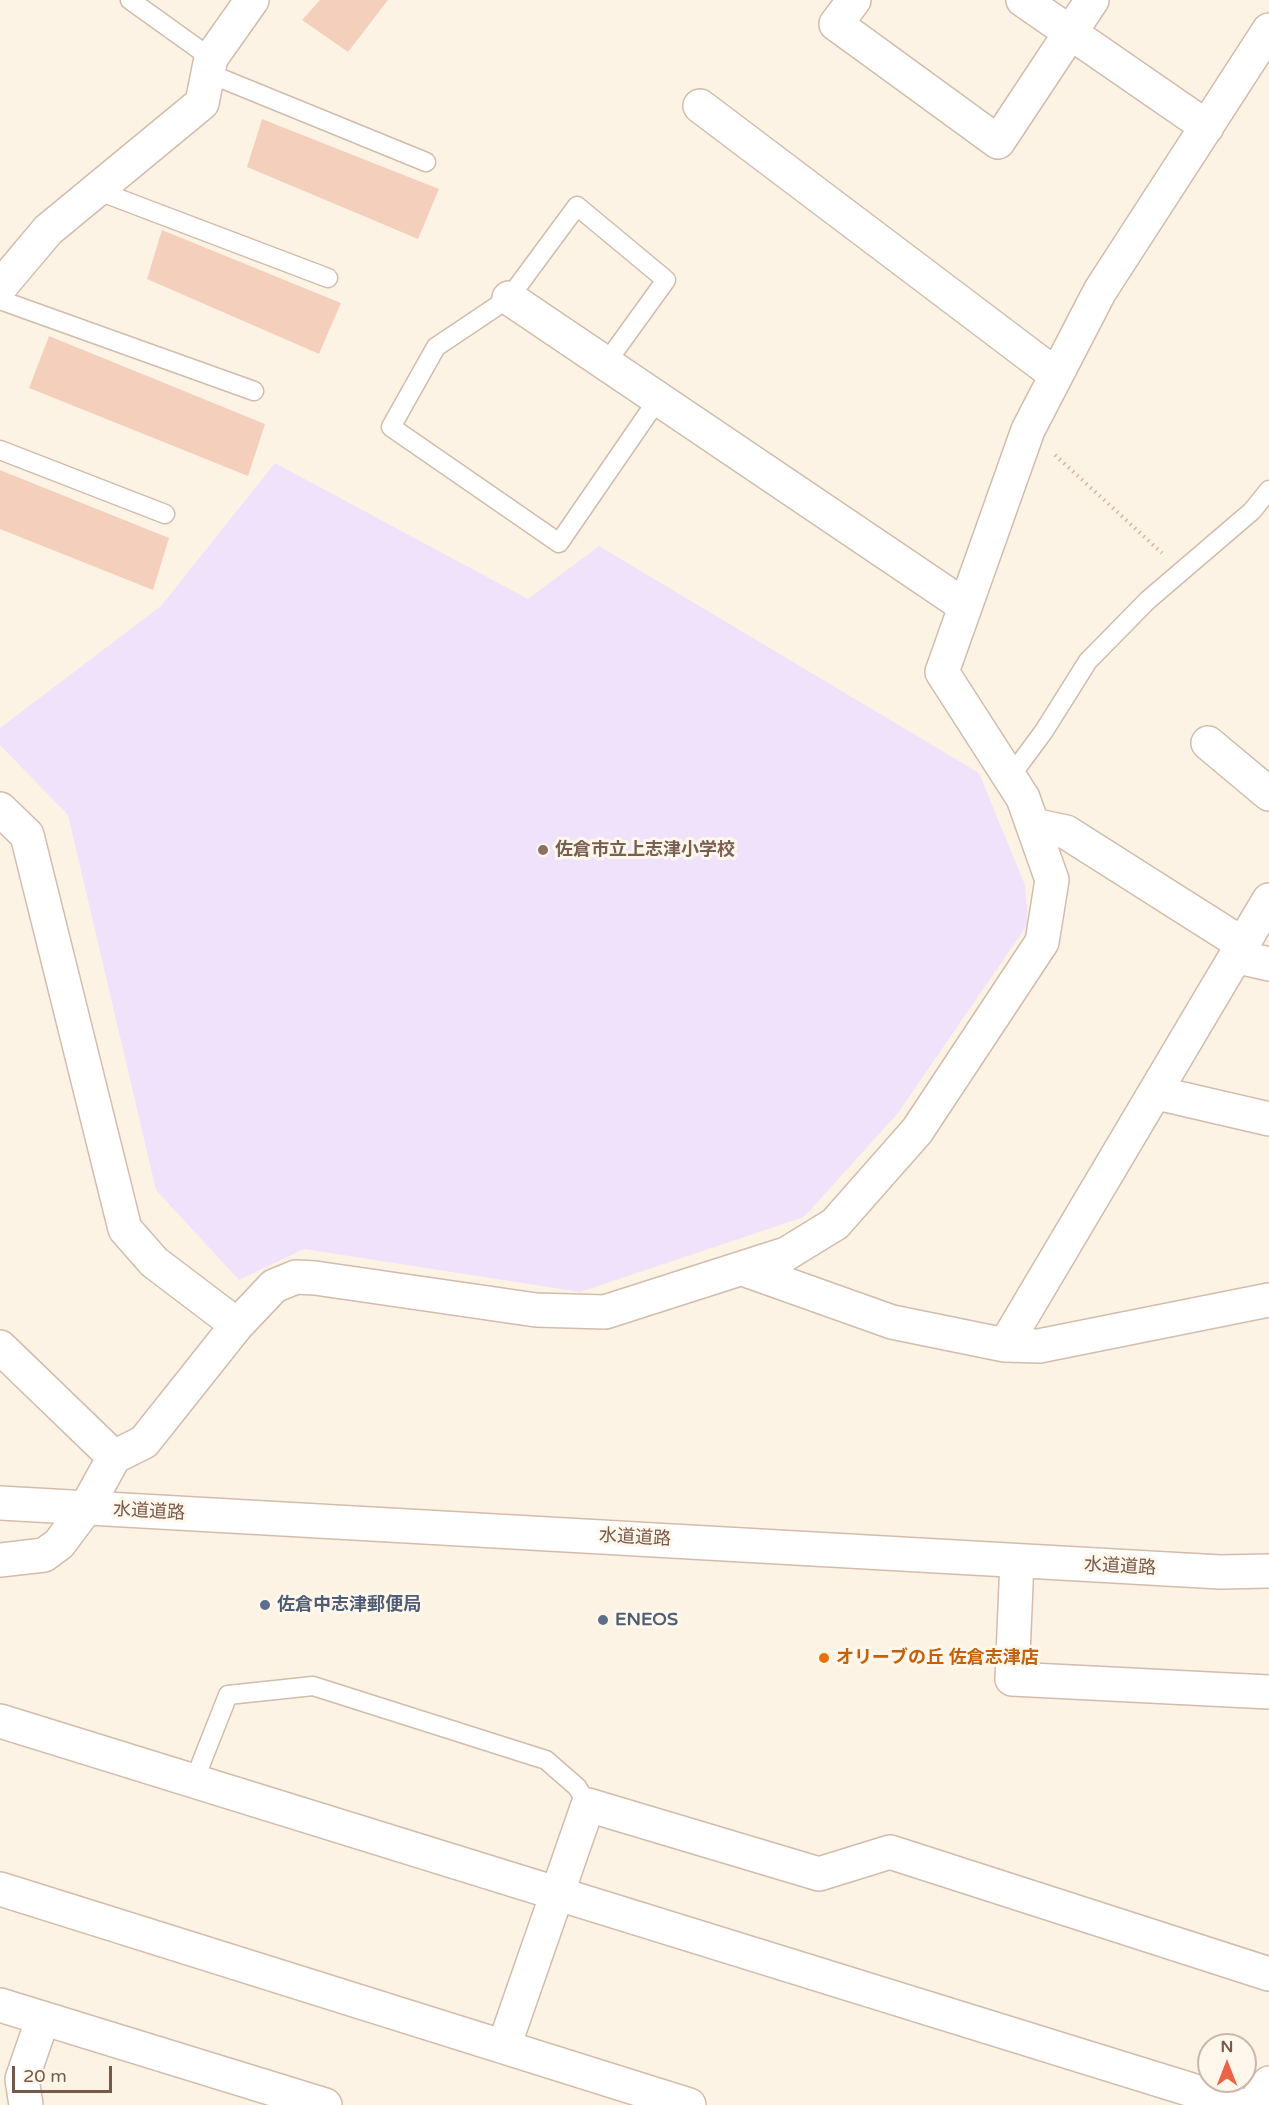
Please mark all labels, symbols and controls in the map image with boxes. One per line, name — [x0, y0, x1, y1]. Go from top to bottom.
place label: 佐倉市立上志津小学校 — [555, 839, 735, 861]
marker: 佐倉市立上志津小学校 — [536, 843, 550, 857]
street label: 水道道路 — [112, 1499, 186, 1525]
street label: 水道道路 — [598, 1525, 672, 1551]
street label: 水道道路 — [1083, 1554, 1157, 1580]
place label: 佐倉中志津郵便局 — [277, 1594, 421, 1616]
marker: 佐倉中志津郵便局 — [258, 1598, 272, 1612]
place label: ENEOS — [615, 1609, 678, 1631]
marker: ENEOS — [596, 1613, 610, 1627]
place label: オリーブの丘 佐倉志津店 — [836, 1647, 1039, 1669]
marker: オリーブの丘 佐倉志津店 — [817, 1651, 831, 1665]
north arrow — [1197, 2033, 1257, 2093]
text: N — [1221, 2037, 1233, 2057]
scale bar — [15, 2054, 116, 2092]
text: 20 m — [23, 2065, 67, 2087]

